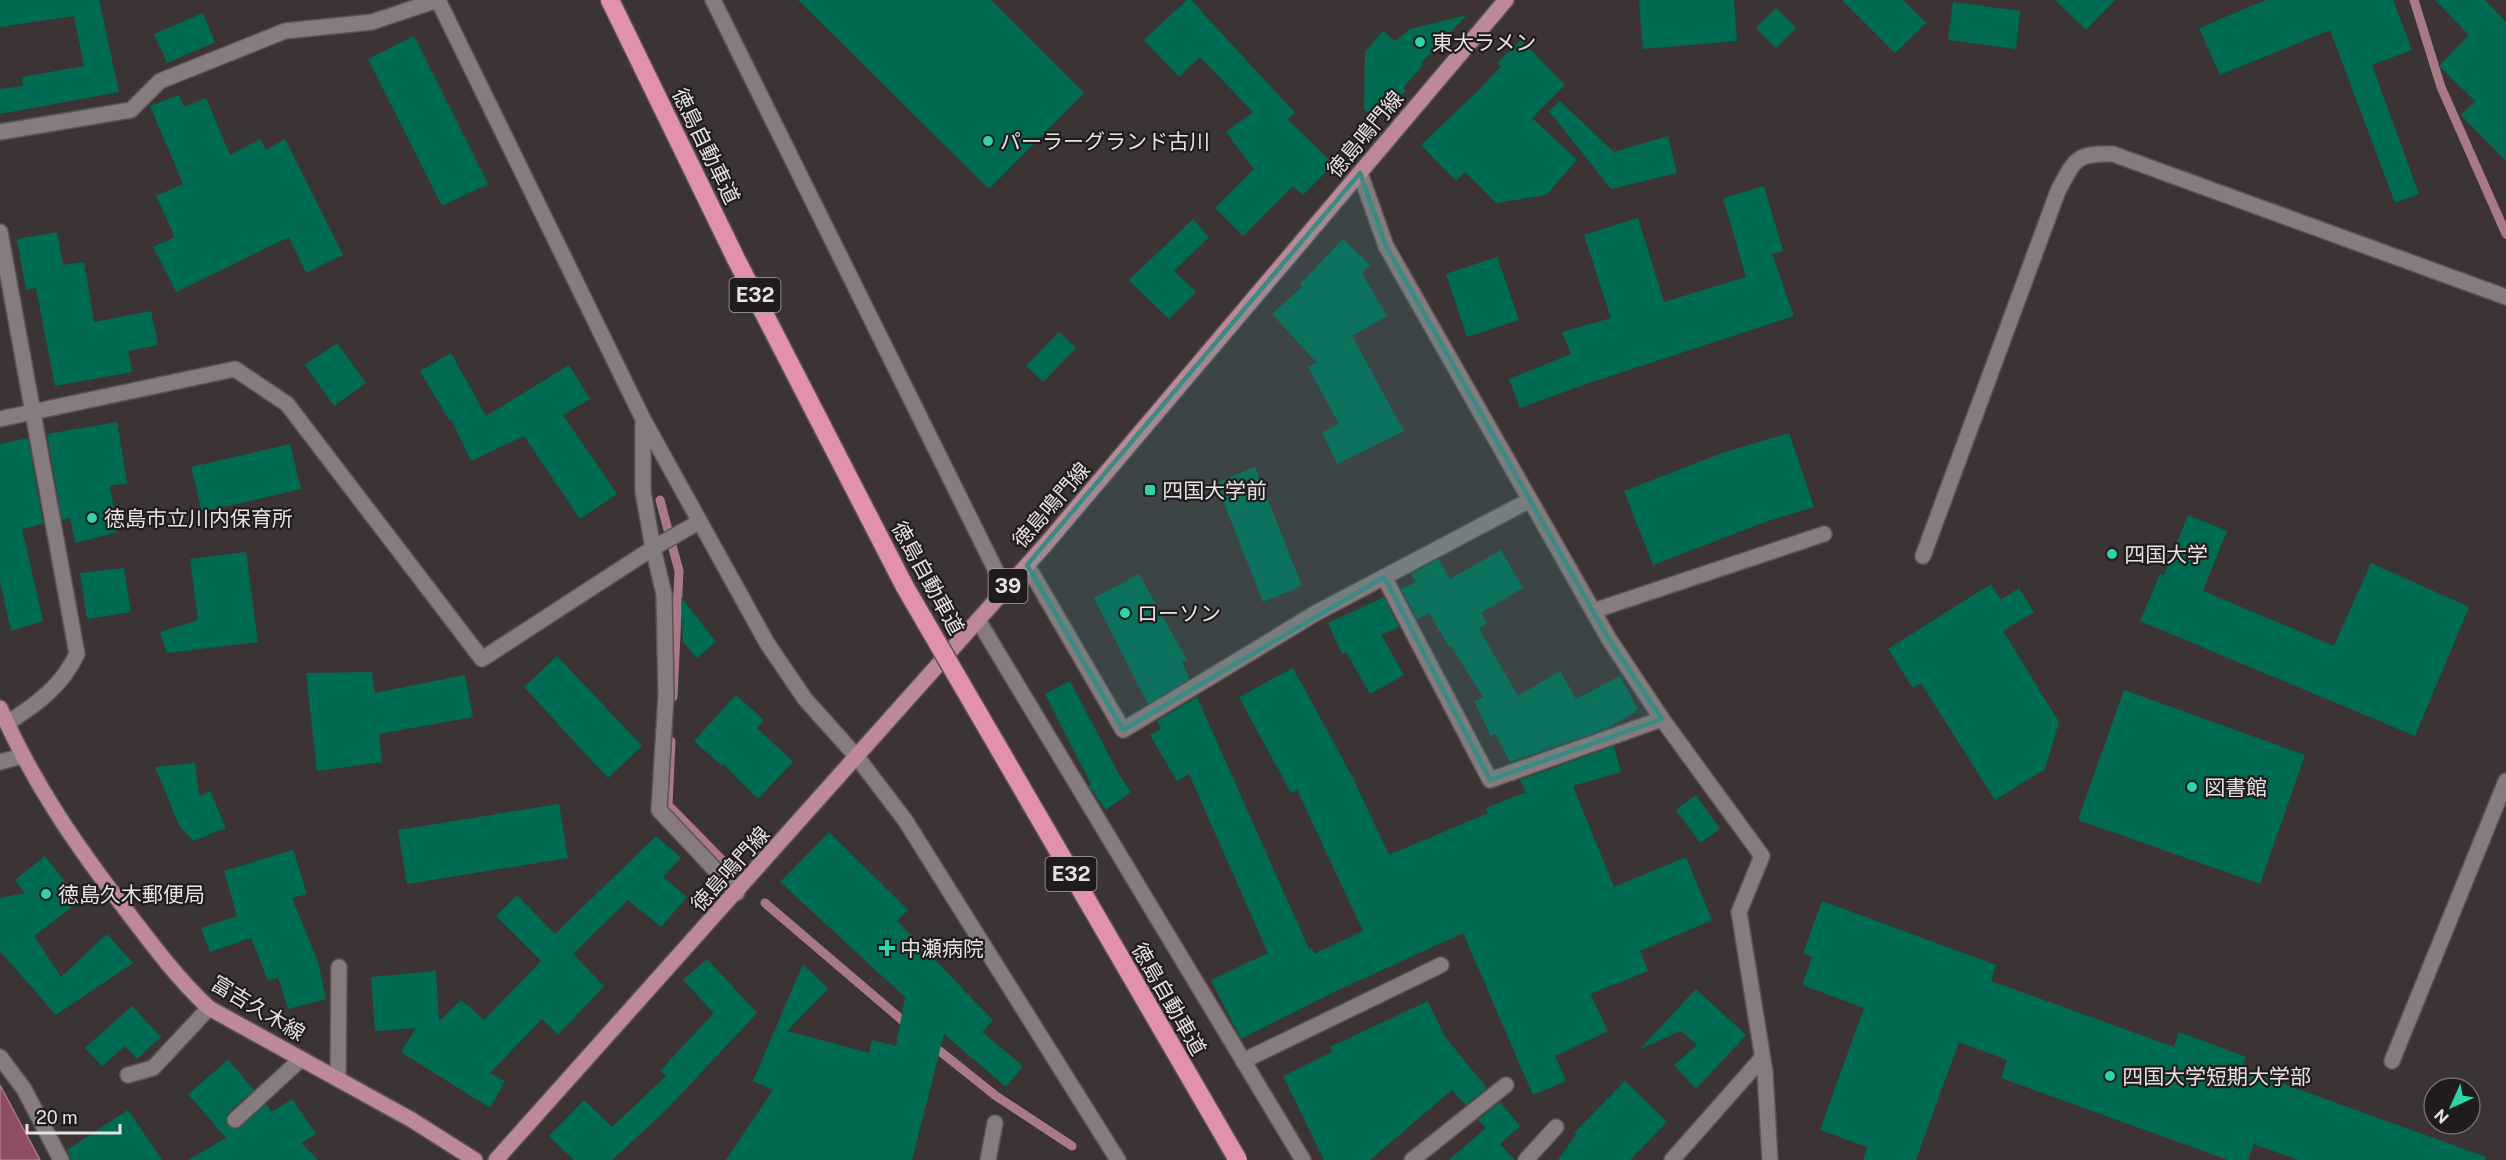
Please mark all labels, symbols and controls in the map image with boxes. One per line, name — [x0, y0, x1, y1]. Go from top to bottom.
place label: 東大ラメン — [1432, 30, 1536, 55]
marker: 東大ラメン — [1413, 35, 1427, 49]
street label: 徳島自動車道 — [667, 84, 745, 208]
street label: 徳島鳴門線 — [1322, 86, 1408, 182]
place label: パーラーグランド古川 — [1000, 129, 1210, 154]
marker: パーラーグランド古川 — [981, 134, 995, 148]
road number: E32 — [730, 278, 780, 312]
street label: 徳島鳴門線 — [1007, 457, 1095, 553]
place label: 四国大学前 — [1162, 478, 1267, 503]
marker: 四国大学前 — [1143, 483, 1157, 497]
place label: 徳島市立川内保育所 — [104, 506, 293, 531]
marker: 徳島市立川内保育所 — [85, 511, 99, 525]
street label: 徳島自動車道 — [887, 517, 969, 639]
place label: 四国大学 — [2124, 542, 2208, 567]
marker: 四国大学 — [2105, 547, 2119, 561]
road number: 39 — [988, 569, 1028, 603]
place label: ローソン — [1137, 601, 1221, 626]
marker: ローソン — [1118, 606, 1132, 620]
place label: 図書館 — [2204, 775, 2267, 800]
marker: 図書館 — [2185, 780, 2199, 794]
street label: 徳島鳴門線 — [686, 822, 774, 916]
road number: E32 — [1046, 857, 1096, 891]
place label: 徳島久木郵便局 — [58, 882, 205, 907]
marker: 徳島久木郵便局 — [39, 887, 53, 901]
place label: 中瀬病院 — [900, 936, 984, 961]
street label: 徳島自動車道 — [1127, 938, 1211, 1060]
marker: 中瀬病院 — [878, 939, 896, 957]
street label: 富吉久木線 — [207, 970, 309, 1046]
place label: 四国大学短期大学部 — [2122, 1064, 2311, 1089]
marker: 四国大学短期大学部 — [2103, 1069, 2117, 1083]
north arrow — [2422, 1076, 2482, 1136]
scale bar — [27, 1097, 120, 1135]
text: N — [2431, 1105, 2453, 1127]
text: 20 m — [36, 1107, 78, 1128]

